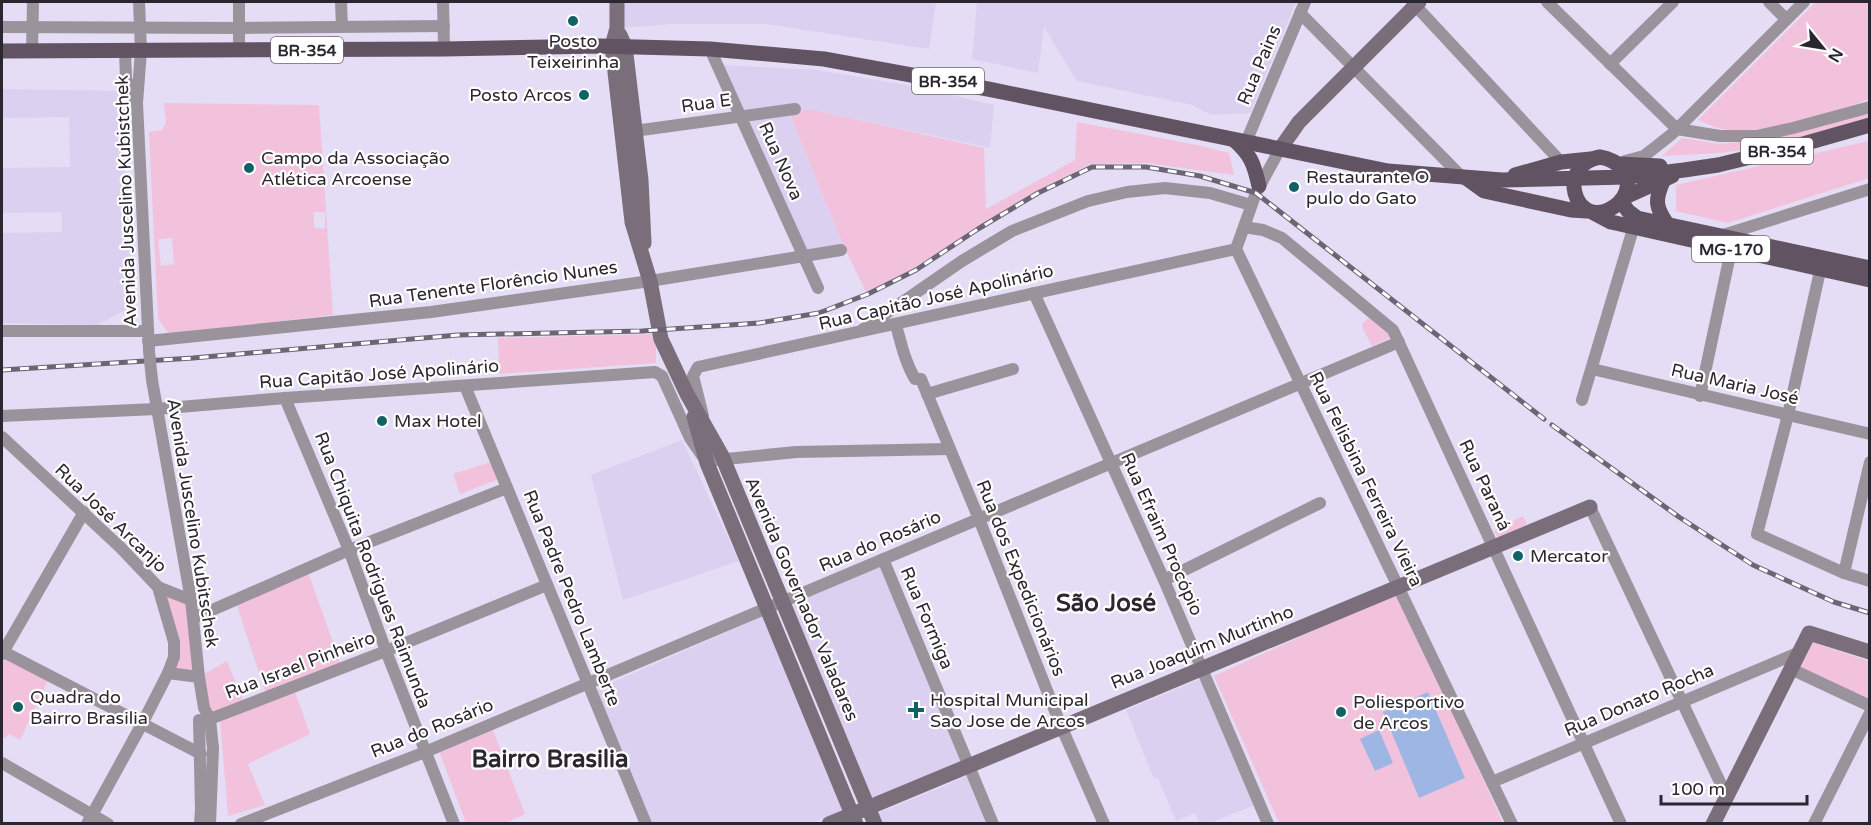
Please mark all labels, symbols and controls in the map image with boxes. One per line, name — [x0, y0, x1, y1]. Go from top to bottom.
marker: Posto Teixeirinha — [566, 14, 580, 28]
north arrow — [1793, 18, 1853, 78]
street label: Rua Pains — [1232, 22, 1286, 108]
place label: Posto Teixeirinha — [527, 30, 619, 73]
road number: BR-354 — [271, 37, 343, 63]
text: N — [1823, 44, 1847, 66]
road number: BR-354 — [912, 68, 984, 94]
street label: Avenida Juscelino Kubistchek — [111, 75, 141, 327]
place label: Posto Arcos — [469, 84, 572, 106]
marker: Posto Arcos — [577, 88, 591, 102]
street label: Rua E — [680, 89, 732, 117]
street label: Rua Nova — [754, 119, 808, 203]
road number: BR-354 — [1741, 138, 1813, 164]
place label: Campo da Associação Atlética Arcoense — [261, 147, 450, 190]
marker: Campo da Associação Atlética Arcoense — [242, 161, 256, 175]
place label: Restaurante O pulo do Gato — [1306, 166, 1429, 209]
marker: Restaurante O pulo do Gato — [1287, 180, 1301, 194]
road number: MG-170 — [1692, 236, 1770, 262]
street label: Rua Tenente Florêncio Nunes — [367, 256, 619, 312]
street label: Rua Capitão José Apolinário — [816, 259, 1056, 335]
street label: Rua Capitão José Apolinário — [258, 355, 500, 393]
street label: Rua Maria José — [1669, 359, 1801, 409]
street label: Rua Felisbina Ferreira Vieira — [1304, 368, 1428, 590]
street label: Avenida Juscelino Kubitschek — [162, 397, 224, 649]
place label: Max Hotel — [394, 410, 482, 432]
marker: Max Hotel — [375, 414, 389, 428]
street label: Rua Chiquita Rodrigues Raimunda — [310, 429, 436, 711]
street label: Rua Paraná — [1454, 436, 1516, 534]
street label: Rua Efraim Procópio — [1116, 449, 1208, 619]
street label: Rua José Arcanjo — [50, 459, 172, 577]
street label: Avenida Governador Valadares — [740, 474, 864, 724]
street label: Rua dos Expedicionários — [971, 477, 1071, 679]
street label: Rua Padre Pedro Lamberte — [518, 487, 626, 709]
street label: Rua do Rosário — [816, 505, 944, 577]
place label: Mercator — [1530, 545, 1608, 567]
marker: Mercator — [1511, 549, 1525, 563]
street label: Rua Formiga — [896, 563, 958, 673]
district label: São José — [1056, 589, 1156, 618]
street label: Rua Joaquim Murtinho — [1107, 600, 1297, 694]
street label: Rua Israel Pinheiro — [222, 626, 378, 704]
street label: Rua Donato Rocha — [1561, 659, 1717, 741]
place label: Quadra do Bairro Brasilia — [30, 686, 148, 729]
place label: Hospital Municipal Sao Jose de Arcos — [930, 689, 1089, 732]
place label: Poliesportivo de Arcos — [1353, 691, 1465, 734]
street label: Rua do Rosário — [367, 693, 497, 763]
marker: Quadra do Bairro Brasilia — [11, 700, 25, 714]
marker: Hospital Municipal Sao Jose de Arcos — [907, 701, 925, 719]
marker: Poliesportivo de Arcos — [1334, 705, 1348, 719]
district label: Bairro Brasilia — [471, 745, 629, 774]
scale bar — [1661, 768, 1806, 806]
text: 100 m — [1670, 778, 1725, 800]

